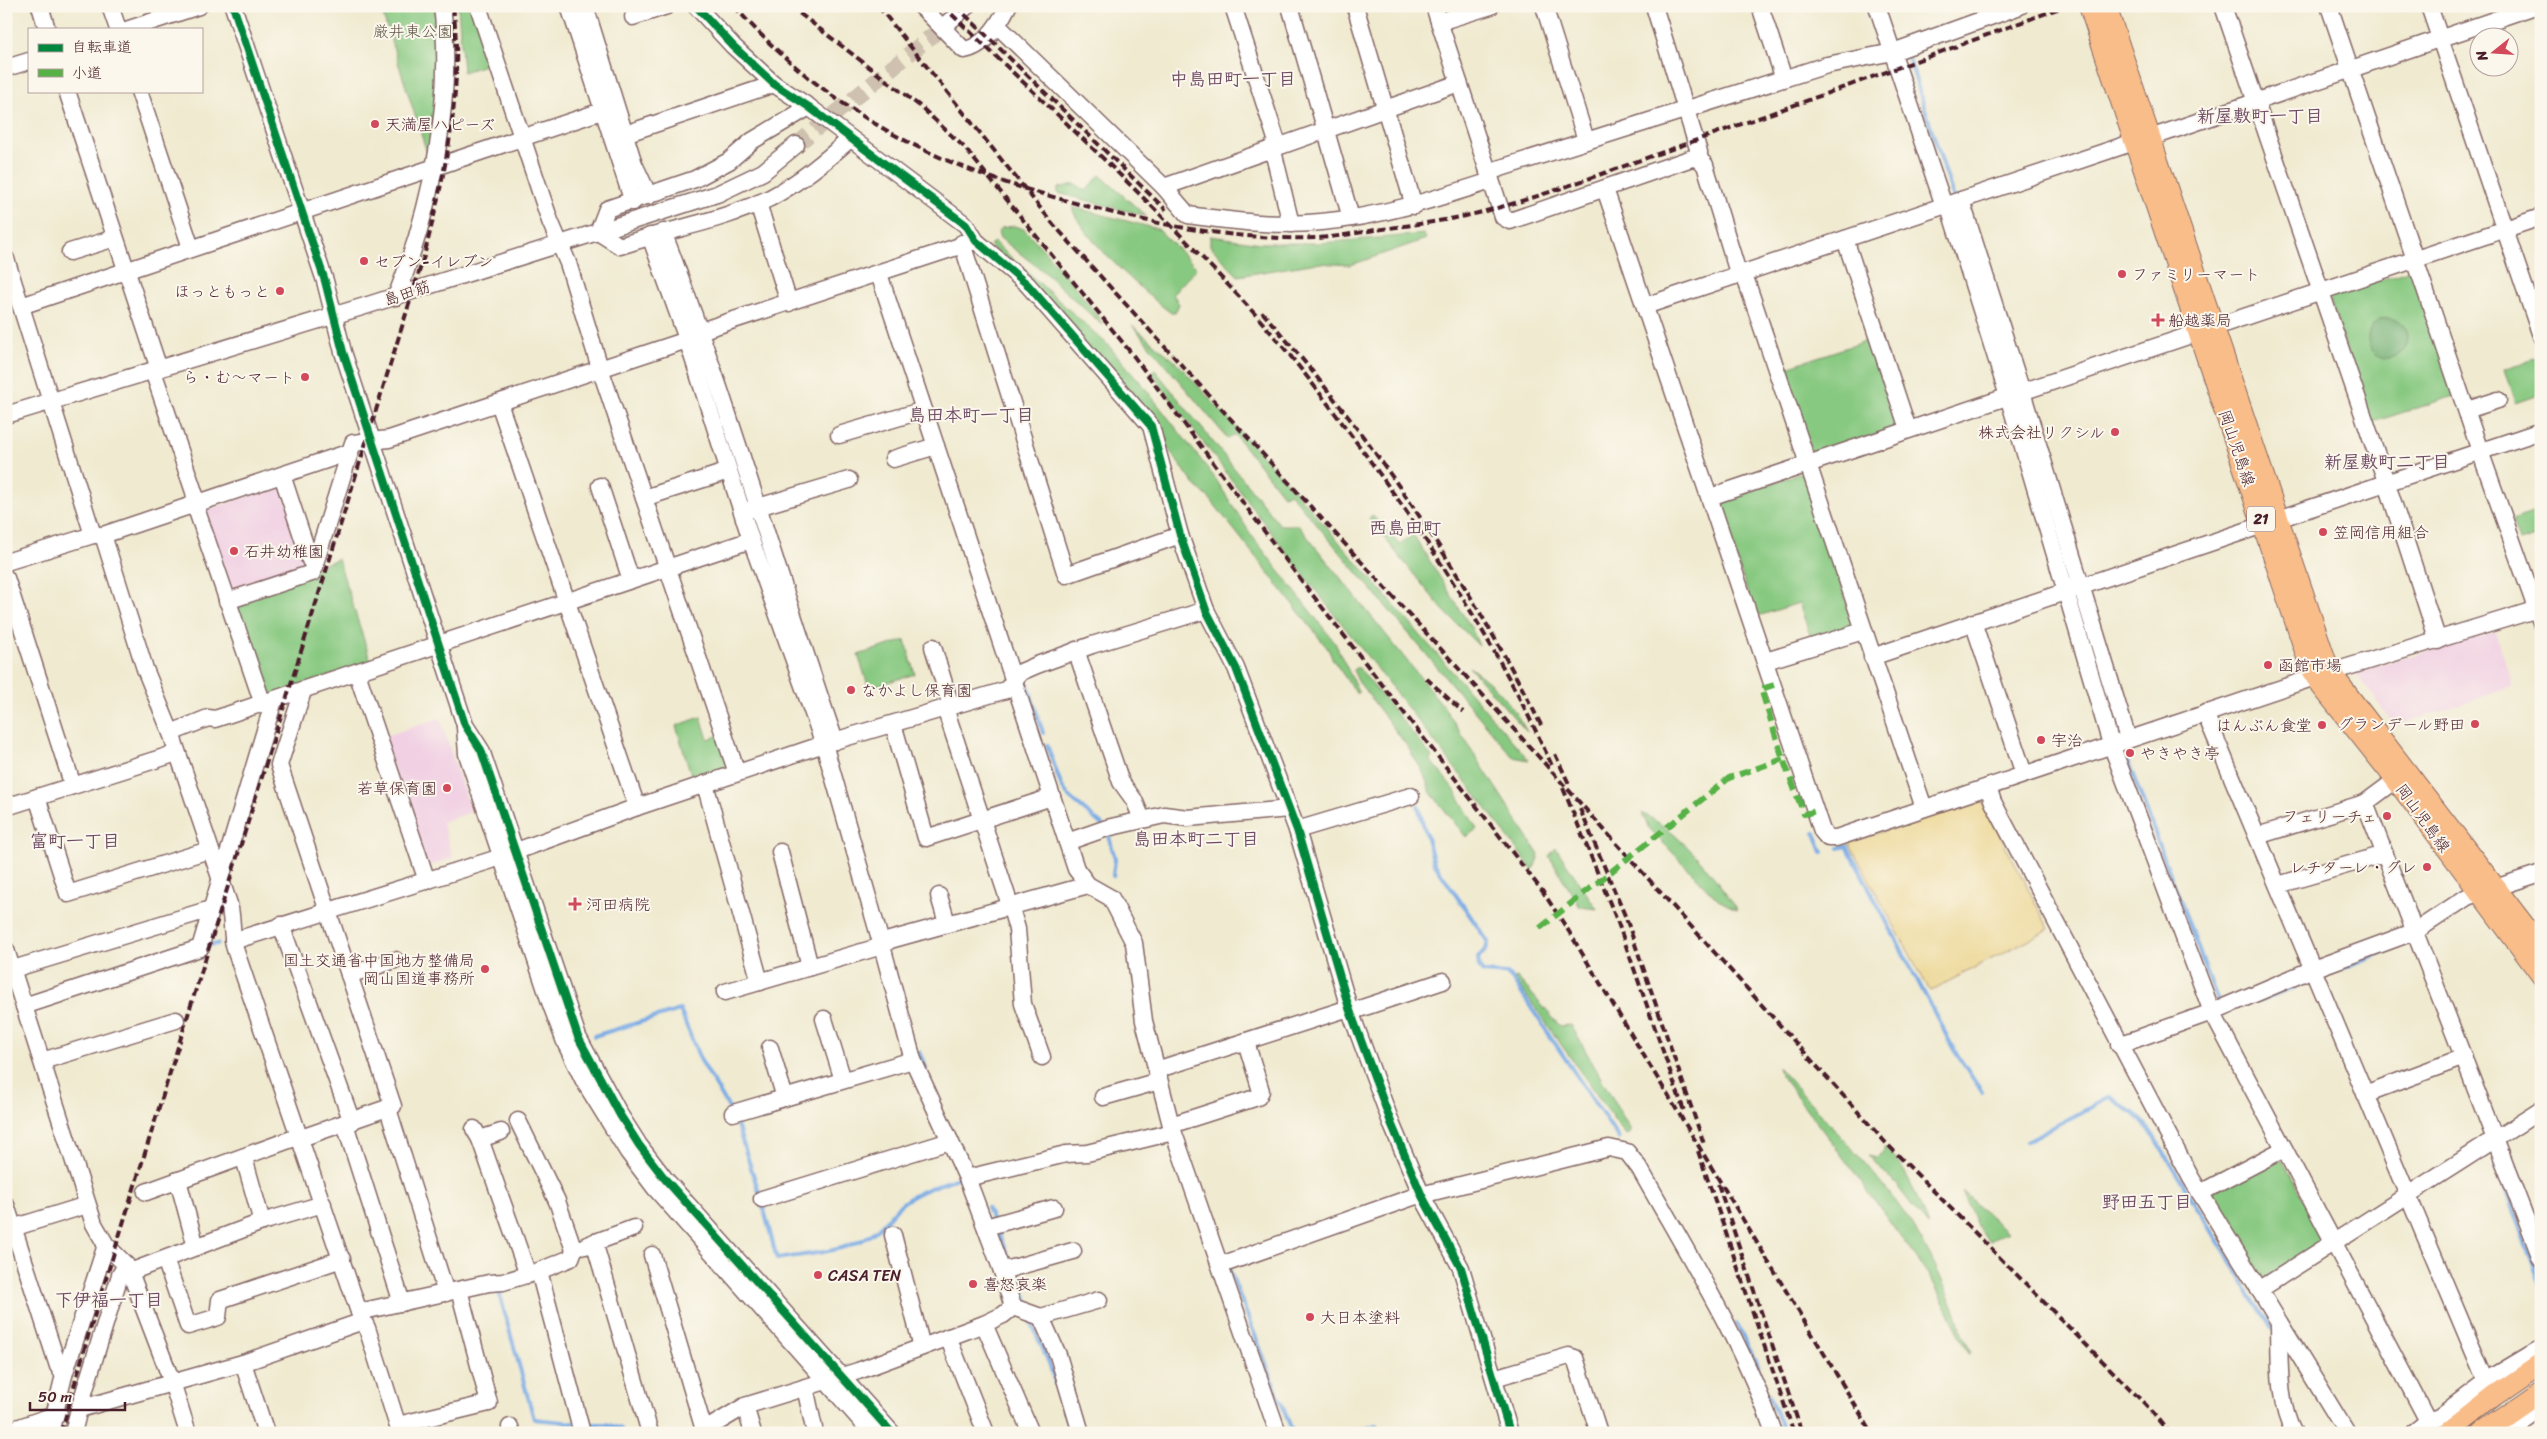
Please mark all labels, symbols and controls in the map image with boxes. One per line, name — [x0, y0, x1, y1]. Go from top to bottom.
park label: 厳井東公園 — [373, 17, 453, 46]
legend — [28, 28, 202, 92]
north arrow — [2470, 28, 2520, 78]
text: 自転車道 — [72, 34, 132, 60]
text: N — [2469, 47, 2496, 65]
text: 小道 — [72, 60, 102, 86]
district label: 中島田町一丁目 — [1170, 63, 1296, 95]
district label: 新屋敷町一丁目 — [2197, 100, 2323, 132]
place label: 天満屋ハピーズ — [385, 110, 495, 139]
marker: 天満屋ハピーズ — [369, 118, 381, 130]
place label: セブン-イレブン — [374, 247, 493, 276]
marker: セブン-イレブン — [358, 255, 370, 267]
place label: ファミリーマート — [2132, 260, 2260, 289]
marker: ファミリーマート — [2116, 268, 2128, 280]
street label: 島田筋 — [380, 272, 434, 314]
place label: ほっともっと — [174, 277, 270, 306]
marker: ほっともっと — [274, 285, 286, 297]
place label: 船越薬局 — [2168, 306, 2232, 335]
marker: 船越薬局 — [2152, 314, 2164, 326]
place label: ら・む〜マート — [183, 363, 295, 392]
marker: ら・む〜マート — [299, 371, 311, 383]
district label: 島田本町一丁目 — [908, 399, 1034, 431]
street label: 岡山児島線 — [2210, 405, 2264, 491]
place label: 株式会社リクシル — [1978, 418, 2105, 447]
marker: 株式会社リクシル — [2109, 426, 2121, 438]
district label: 新屋敷町二丁目 — [2324, 446, 2450, 478]
road number: 21 — [2247, 506, 2275, 532]
district label: 西島田町 — [1369, 512, 1441, 544]
place label: 笠岡信用組合 — [2333, 518, 2429, 547]
marker: 笠岡信用組合 — [2317, 526, 2329, 538]
place label: 石井幼稚園 — [244, 537, 324, 566]
marker: 石井幼稚園 — [228, 545, 240, 557]
place label: 函館市場 — [2278, 651, 2342, 680]
marker: 函館市場 — [2262, 659, 2274, 671]
place label: なかよし保育園 — [861, 676, 972, 705]
marker: なかよし保育園 — [845, 684, 857, 696]
place label: グランデール野田 — [2337, 710, 2465, 739]
place label: はんぶん食堂 — [2216, 711, 2312, 740]
marker: グランデール野田 — [2469, 718, 2481, 730]
marker: はんぶん食堂 — [2316, 719, 2328, 731]
place label: 宇治 — [2051, 726, 2083, 755]
marker: 宇治 — [2035, 734, 2047, 746]
place label: やきやき亭 — [2140, 739, 2220, 768]
marker: やきやき亭 — [2124, 747, 2136, 759]
place label: 若草保育園 — [357, 774, 437, 803]
street label: 岡山児島線 — [2388, 777, 2458, 859]
marker: 若草保育園 — [441, 782, 453, 794]
place label: フェリーチェ — [2283, 802, 2377, 831]
marker: フェリーチェ — [2381, 810, 2393, 822]
district label: 島田本町二丁目 — [1133, 823, 1259, 855]
district label: 富町一丁目 — [30, 825, 120, 857]
place label: レチターレ・グレ — [2290, 853, 2417, 882]
marker: レチターレ・グレ — [2421, 861, 2433, 873]
place label: 河田病院 — [586, 890, 650, 919]
marker: 河田病院 — [568, 897, 582, 911]
place label: 国土交通省中国地方整備局 岡山国道事務所 — [283, 946, 475, 993]
marker: 国土交通省中国地方整備局 岡山国道事務所 — [479, 963, 491, 975]
district label: 野田五丁目 — [2102, 1186, 2192, 1218]
place label: CASA TEN — [828, 1261, 901, 1290]
marker: CASA TEN — [812, 1269, 824, 1281]
place label: 喜怒哀楽 — [983, 1270, 1047, 1299]
marker: 喜怒哀楽 — [967, 1278, 979, 1290]
district label: 下伊福一丁目 — [55, 1284, 163, 1316]
place label: 大日本塗料 — [1320, 1303, 1400, 1332]
marker: 大日本塗料 — [1304, 1311, 1316, 1323]
scale bar — [30, 1379, 125, 1411]
text: 50 m — [38, 1384, 73, 1410]

